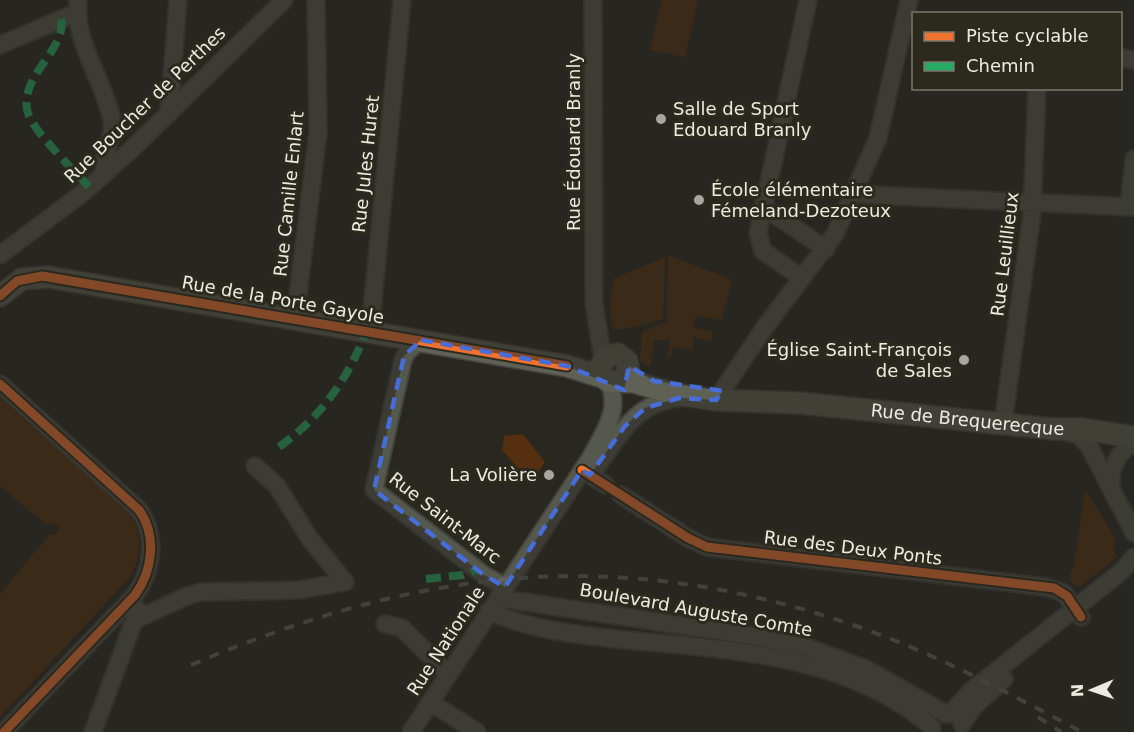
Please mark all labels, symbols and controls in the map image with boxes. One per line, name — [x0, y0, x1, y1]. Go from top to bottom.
legend — [912, 12, 1122, 90]
street label: Rue Boucher de Perthes — [60, 22, 230, 187]
text: Piste cyclable — [966, 25, 1089, 46]
street label: Rue Édouard Branly — [563, 53, 584, 231]
text: Chemin — [966, 55, 1035, 76]
street label: Rue Jules Huret — [348, 94, 383, 234]
place label: Salle de Sport Edouard Branly — [673, 98, 812, 140]
street label: Rue Camille Enlart — [269, 110, 308, 278]
marker: Salle de Sport Edouard Branly — [654, 112, 668, 126]
place label: École élémentaire Fémeland-Dezoteux — [711, 179, 891, 221]
street label: Rue Leuillieux — [986, 190, 1023, 317]
marker: École élémentaire Fémeland-Dezoteux — [692, 193, 706, 207]
street label: Rue de la Porte Gayole — [180, 271, 386, 328]
place label: Église Saint-François de Sales — [766, 339, 952, 381]
marker: Église Saint-François de Sales — [957, 353, 971, 367]
street label: Rue de Brequerecque — [870, 399, 1064, 439]
place label: La Volière — [449, 464, 537, 485]
street label: Rue Saint-Marc — [385, 468, 505, 568]
marker: La Volière — [542, 468, 556, 482]
street label: Rue des Deux Ponts — [763, 526, 943, 569]
street label: Boulevard Auguste Comte — [578, 579, 814, 640]
street label: Rue Nationale — [402, 582, 489, 699]
north arrow — [1062, 660, 1122, 720]
text: N — [1068, 683, 1087, 698]

